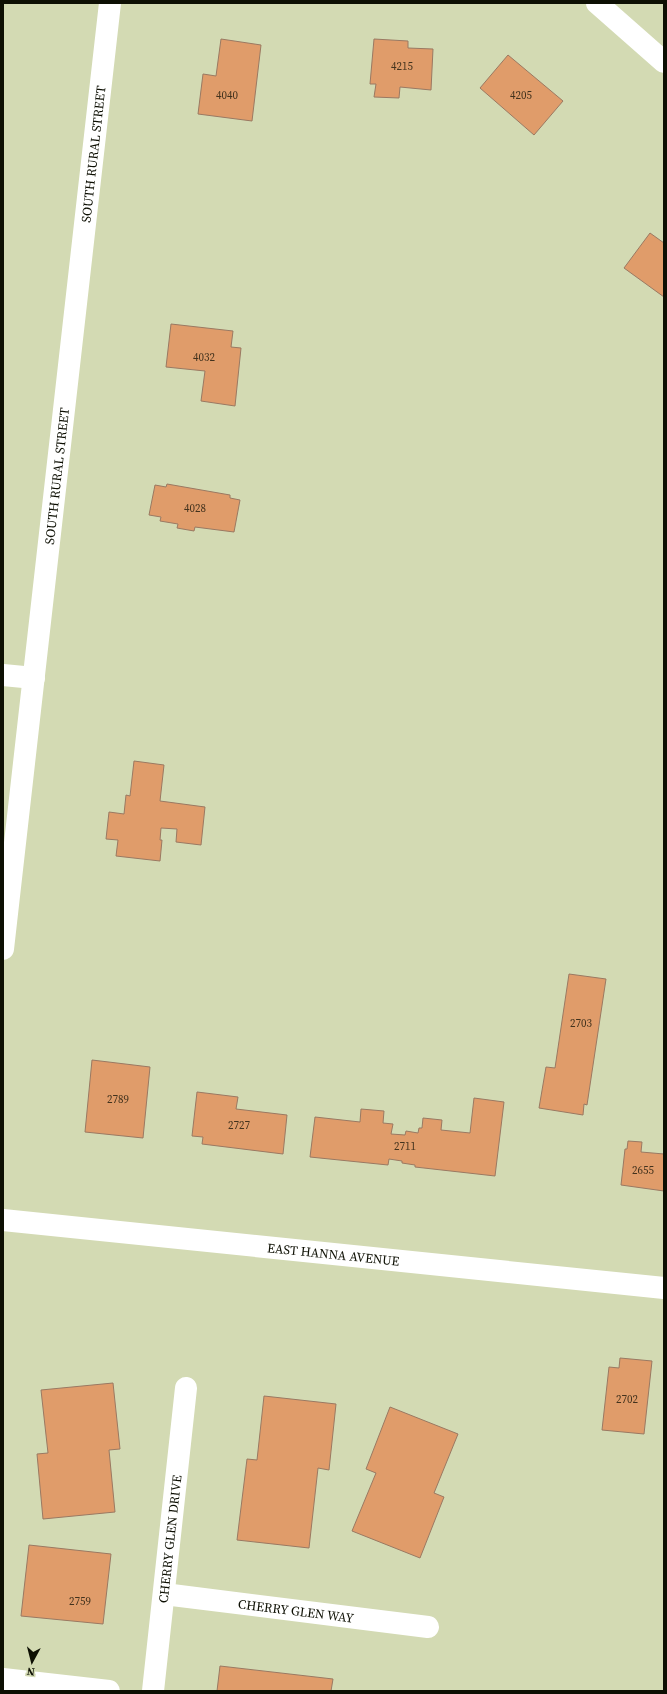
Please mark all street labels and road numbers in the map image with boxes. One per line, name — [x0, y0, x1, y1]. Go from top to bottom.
street label: SOUTH RURAL STREET — [77, 85, 110, 223]
street label: SOUTH RURAL STREET — [41, 407, 73, 545]
street label: EAST HANNA AVENUE — [266, 1239, 400, 1270]
street label: CHERRY GLEN DRIVE — [155, 1474, 186, 1604]
street label: CHERRY GLEN WAY — [237, 1595, 356, 1627]

